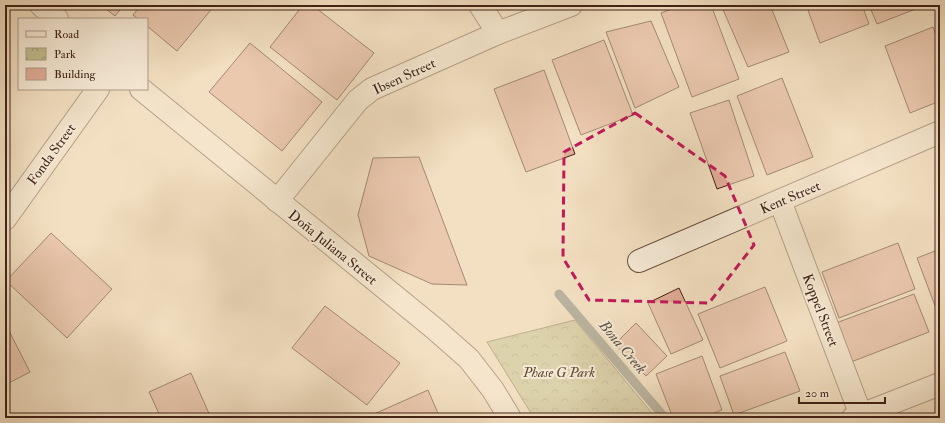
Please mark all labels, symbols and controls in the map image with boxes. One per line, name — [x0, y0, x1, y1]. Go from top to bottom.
legend — [18, 18, 148, 90]
text: Road — [54, 27, 79, 42]
text: Park — [54, 47, 76, 62]
street label: Ibsen Street — [370, 54, 439, 98]
text: Building — [54, 67, 97, 82]
street label: Fonda Street — [23, 120, 80, 188]
street label: Kent Street — [757, 177, 823, 218]
street label: Doña Juliana Street — [285, 206, 381, 289]
street label: Koppel Street — [798, 271, 842, 350]
water label: Bona Creek — [594, 316, 651, 378]
park label: Phase G Park — [522, 364, 595, 381]
scale bar — [799, 379, 885, 405]
text: 20 m — [805, 386, 830, 401]

